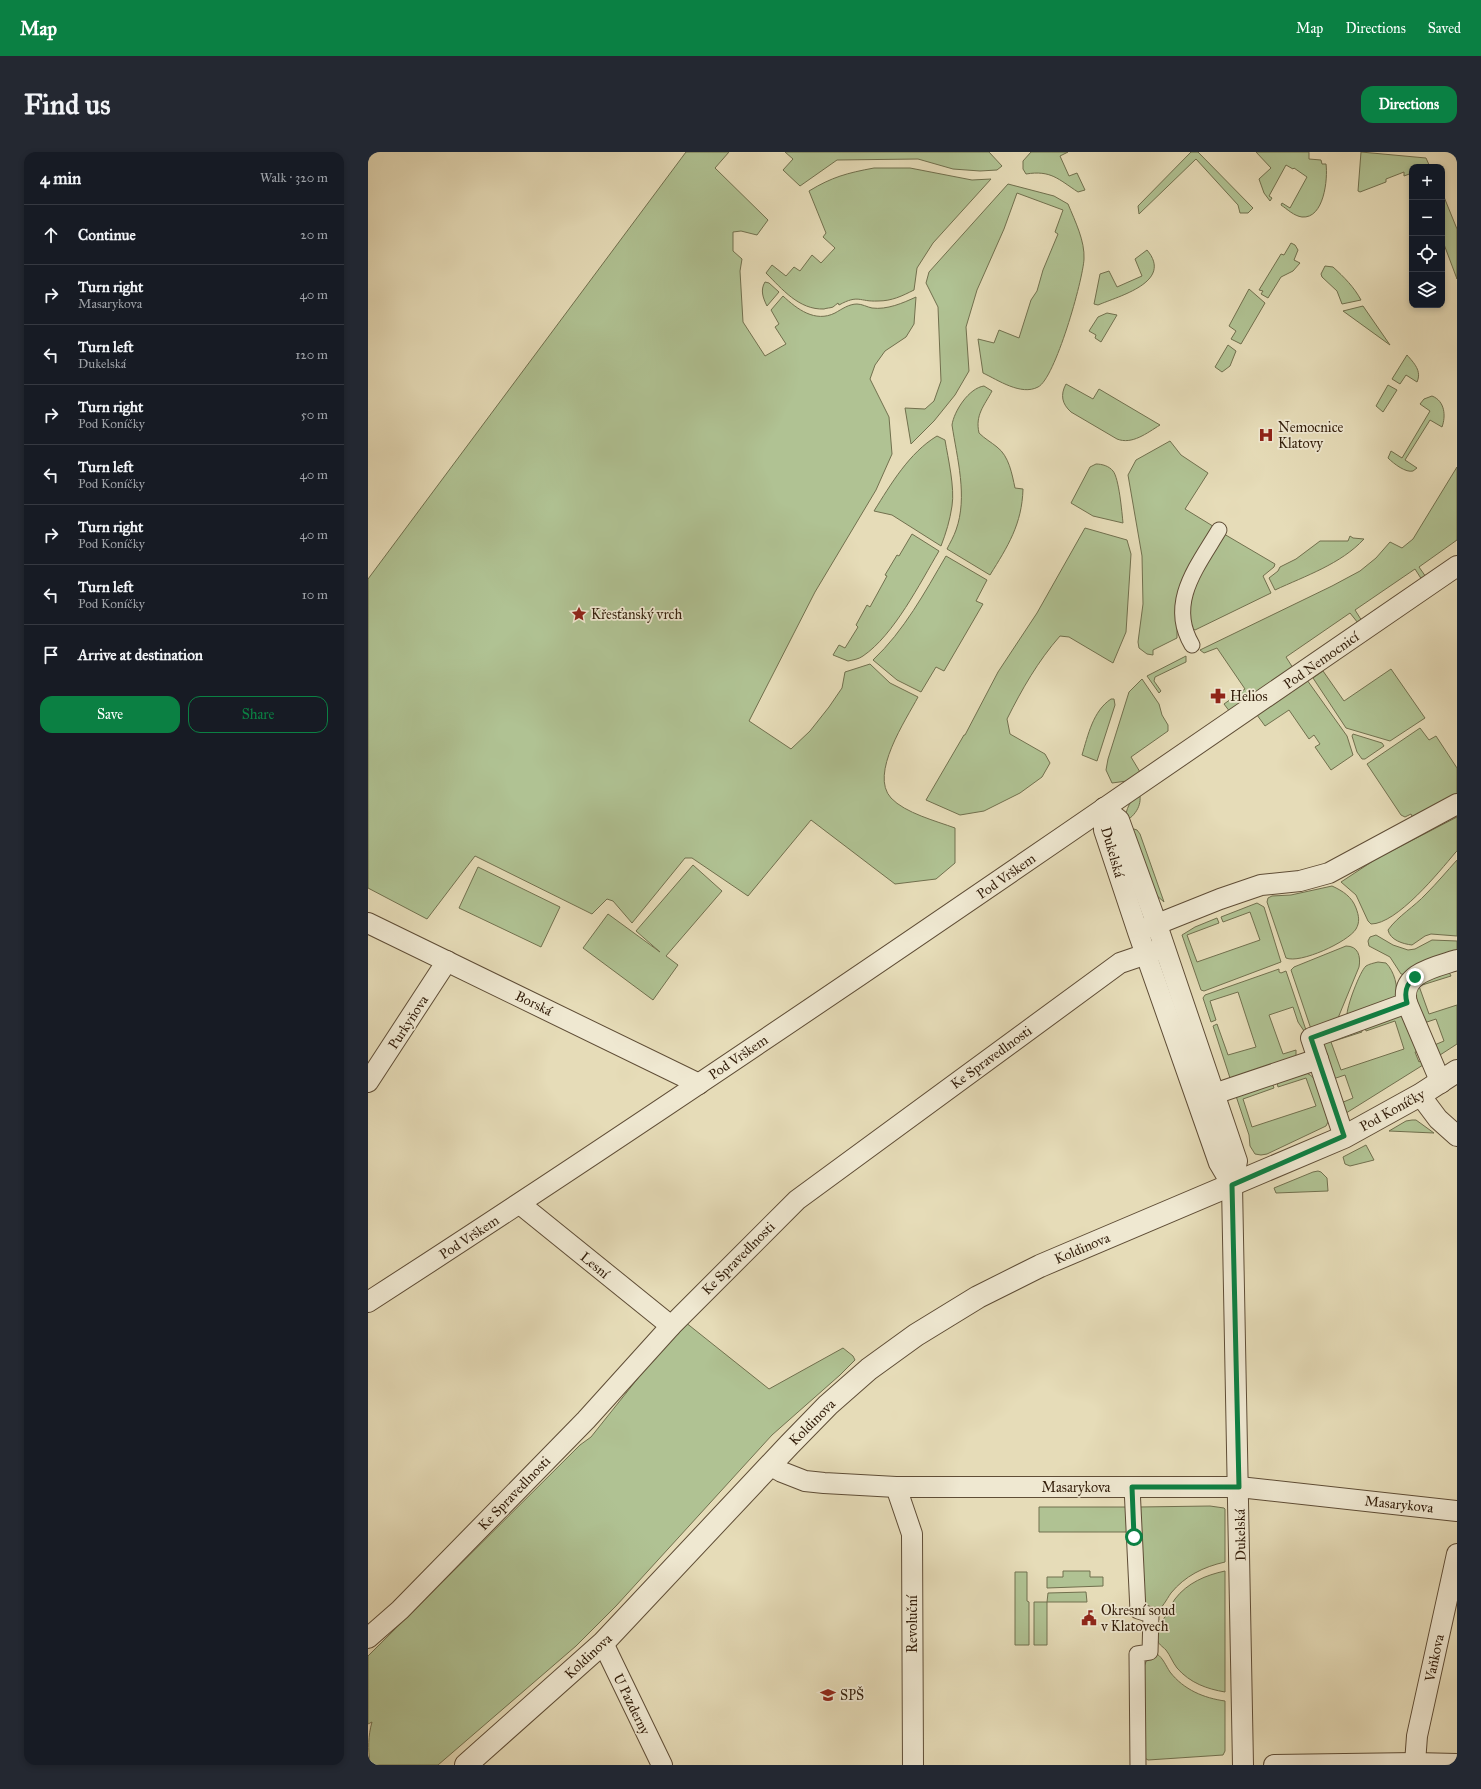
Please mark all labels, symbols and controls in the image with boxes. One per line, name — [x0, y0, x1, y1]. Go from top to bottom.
text: Map — [20, 17, 57, 40]
text: Map — [1296, 20, 1323, 37]
text: Directions — [1345, 20, 1406, 37]
text: Saved — [1428, 20, 1461, 37]
button: Directions — [1361, 86, 1457, 123]
text: Find us — [24, 87, 110, 122]
map controls — [1409, 164, 1445, 308]
button: + — [1409, 164, 1445, 200]
text: 4 min — [40, 168, 81, 189]
text: Walk · 320 m — [260, 170, 328, 186]
button: − — [1409, 200, 1445, 236]
icon: ahead — [40, 224, 62, 246]
text: Continue — [78, 226, 136, 244]
text: 20 m — [300, 227, 328, 243]
button: locate — [1409, 236, 1445, 272]
button: layers — [1409, 272, 1445, 308]
text: Turn right — [78, 278, 143, 296]
icon: right — [40, 284, 62, 306]
text: 40 m — [299, 287, 328, 303]
text: Masarykova — [78, 296, 142, 312]
text: Turn left — [78, 338, 134, 356]
icon: left — [40, 344, 62, 366]
text: 120 m — [295, 347, 328, 363]
text: Dukelská — [78, 356, 126, 372]
text: Turn right — [78, 398, 143, 416]
icon: right — [40, 404, 62, 426]
text: 50 m — [301, 407, 328, 423]
text: Pod Koníčky — [78, 416, 145, 432]
place label: Nemocnice Klatovy — [1278, 419, 1344, 452]
hospital icon: Nemocnice Klatovy — [1257, 426, 1275, 444]
text: Turn left — [78, 458, 134, 476]
icon: left — [40, 464, 62, 486]
text: 40 m — [299, 467, 328, 483]
text: Pod Koníčky — [78, 476, 145, 492]
text: Turn right — [78, 518, 143, 536]
icon: right — [40, 524, 62, 546]
text: 40 m — [299, 527, 328, 543]
text: Pod Koníčky — [78, 536, 145, 552]
text: Turn left — [78, 578, 134, 596]
icon: left — [40, 584, 62, 606]
text: 10 m — [302, 587, 328, 603]
text: Pod Koníčky — [78, 596, 145, 612]
place icon: Křesťanský vrch — [570, 605, 588, 623]
place label: Křesťanský vrch — [591, 606, 682, 623]
street label: Pod Nemocnicí — [1280, 627, 1363, 693]
icon: arrive — [40, 644, 62, 666]
text: Arrive at destination — [78, 646, 203, 664]
pharmacy icon: Helios — [1209, 687, 1227, 705]
place label: Helios — [1230, 688, 1268, 705]
button: Save — [40, 696, 180, 733]
button: Share — [188, 696, 328, 733]
street label: Dukelská — [1097, 825, 1128, 880]
street label: Pod Vrškem — [974, 850, 1039, 903]
route end — [1406, 968, 1424, 986]
street label: Borská — [512, 987, 555, 1020]
street label: Purkyňova — [385, 992, 432, 1052]
street label: Ke Spravedlnosti — [947, 1022, 1035, 1093]
street label: Pod Vrškem — [705, 1031, 771, 1083]
street label: Pod Koníčky — [1357, 1085, 1428, 1135]
street label: Pod Vrškem — [436, 1212, 503, 1263]
street label: Ke Spravedlnosti — [698, 1218, 779, 1298]
street label: Koldinova — [1052, 1229, 1113, 1268]
street label: Lesní — [577, 1248, 614, 1283]
street label: Koldinova — [786, 1396, 839, 1449]
street label: Ke Spravedlnosti — [475, 1453, 554, 1534]
street label: Masarykova — [1041, 1479, 1111, 1496]
street label: Masarykova — [1364, 1492, 1434, 1517]
street label: Dukelská — [1232, 1509, 1249, 1561]
route start — [1125, 1528, 1143, 1546]
street label: Revoluční — [904, 1594, 921, 1653]
place label: Okresní soud v Klatovech — [1100, 1602, 1175, 1635]
public building icon: Okresní soud v Klatovech — [1080, 1609, 1098, 1627]
street label: Koldinova — [561, 1630, 616, 1683]
street label: Vaňkova — [1421, 1633, 1448, 1684]
street label: U Pazderny — [609, 1671, 654, 1738]
place label: SPŠ — [840, 1685, 864, 1704]
school or university icon: SPŠ — [819, 1686, 837, 1704]

